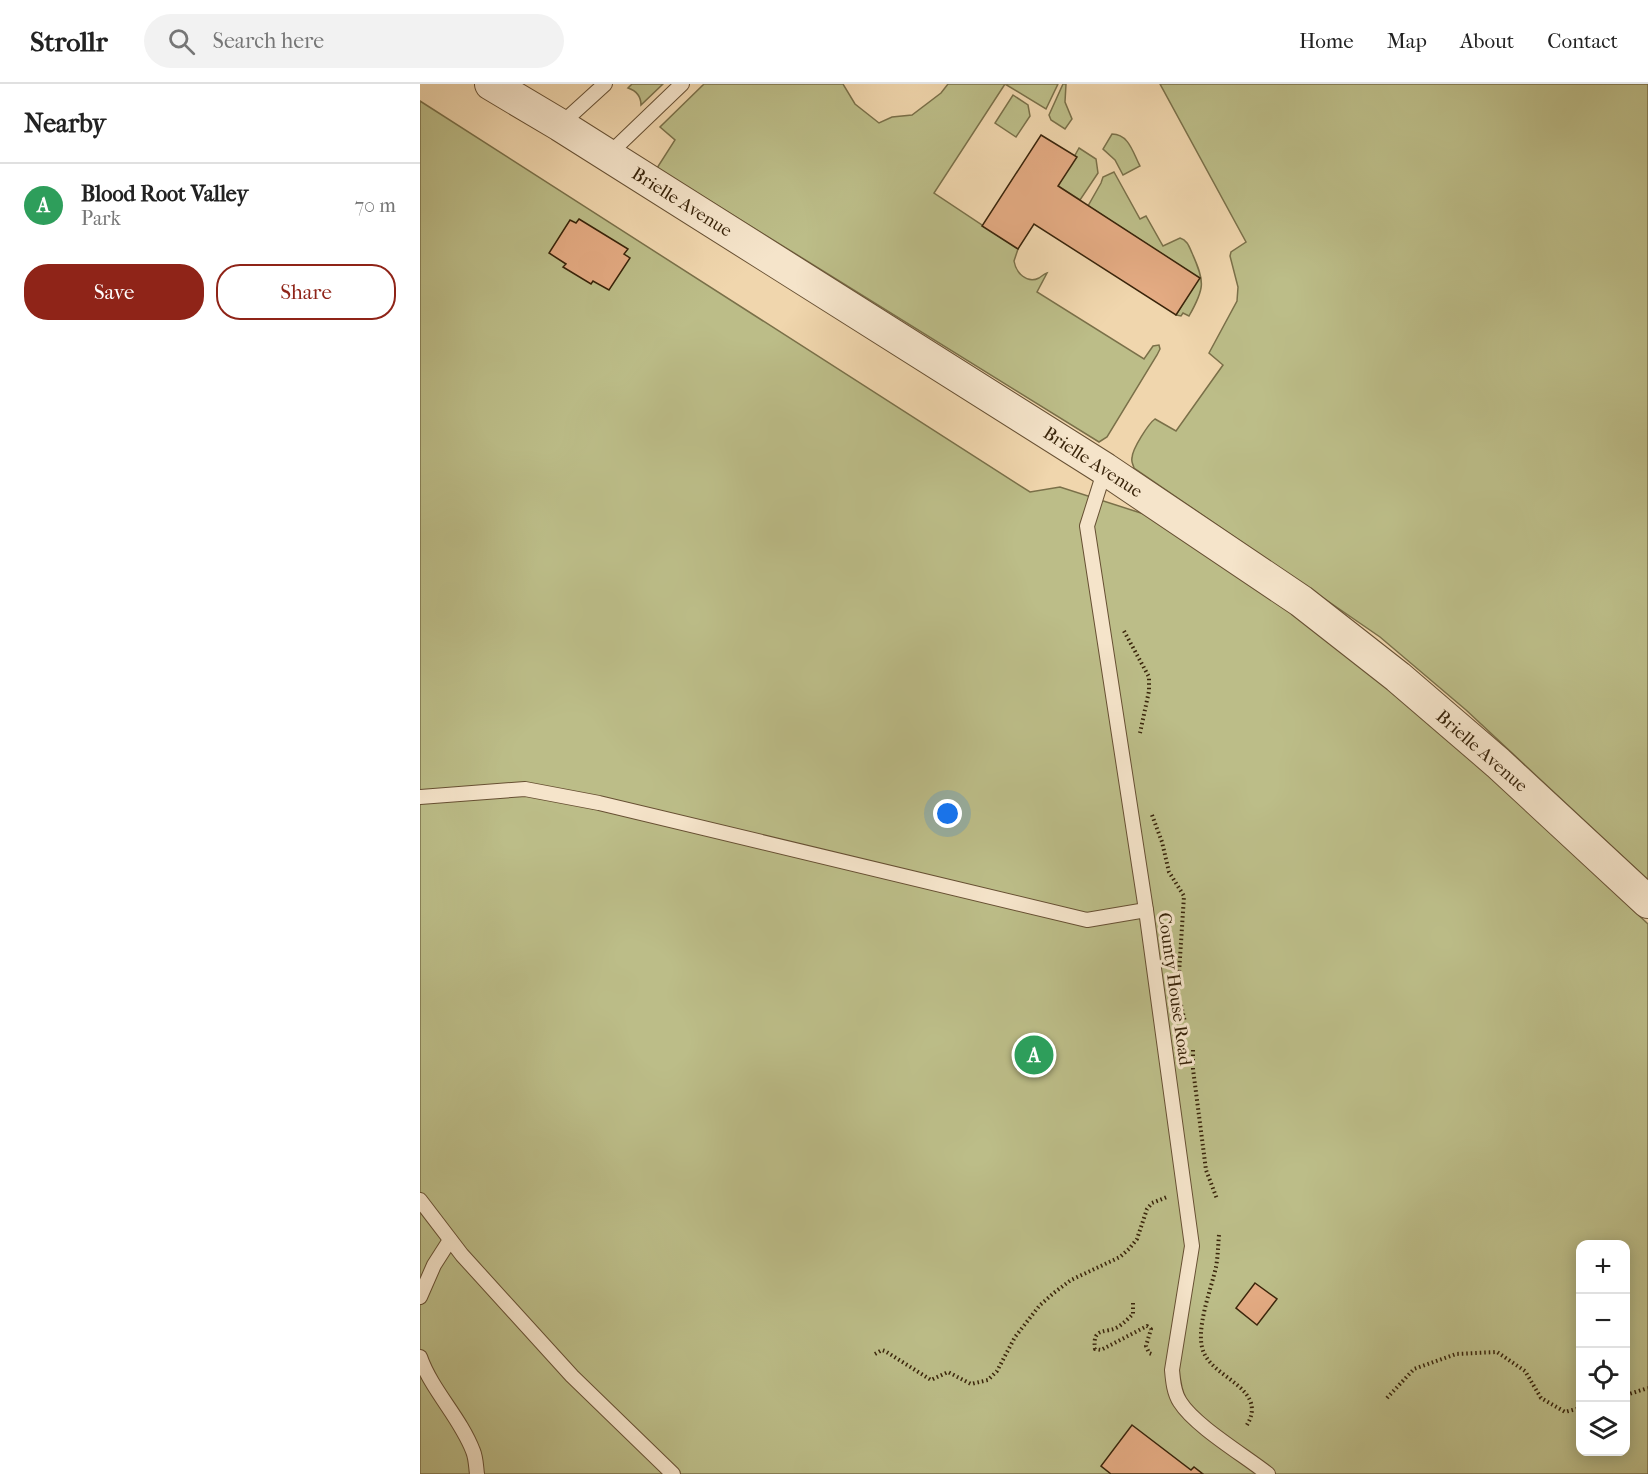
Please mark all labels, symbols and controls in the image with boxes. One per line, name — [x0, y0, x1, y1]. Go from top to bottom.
search box — [144, 14, 564, 68]
text: Strollr — [30, 25, 108, 58]
icon: search — [165, 25, 198, 58]
text: Search here — [213, 28, 324, 54]
text: Home — [1299, 29, 1354, 53]
text: Map — [1387, 29, 1427, 53]
text: About — [1460, 29, 1514, 53]
text: Contact — [1547, 29, 1618, 53]
text: Nearby — [24, 108, 106, 139]
street label: Brielle Avenue — [628, 163, 736, 242]
text: Blood Root Valley — [81, 181, 248, 207]
text: A — [37, 194, 50, 217]
text: 70 m — [354, 194, 396, 217]
text: Park — [81, 207, 121, 230]
button: Save — [24, 264, 204, 320]
button: Share — [216, 264, 396, 320]
street label: Brielle Avenue — [1039, 423, 1146, 502]
street label: Brielle Avenue — [1432, 706, 1532, 797]
your location — [933, 799, 962, 828]
street label: County House Road — [1153, 911, 1196, 1067]
pin: A — [1014, 1032, 1054, 1078]
map controls — [1576, 1240, 1630, 1456]
button: + — [1576, 1240, 1630, 1294]
button: − — [1576, 1294, 1630, 1348]
button: locate — [1576, 1348, 1630, 1402]
button: layers — [1576, 1402, 1630, 1456]

